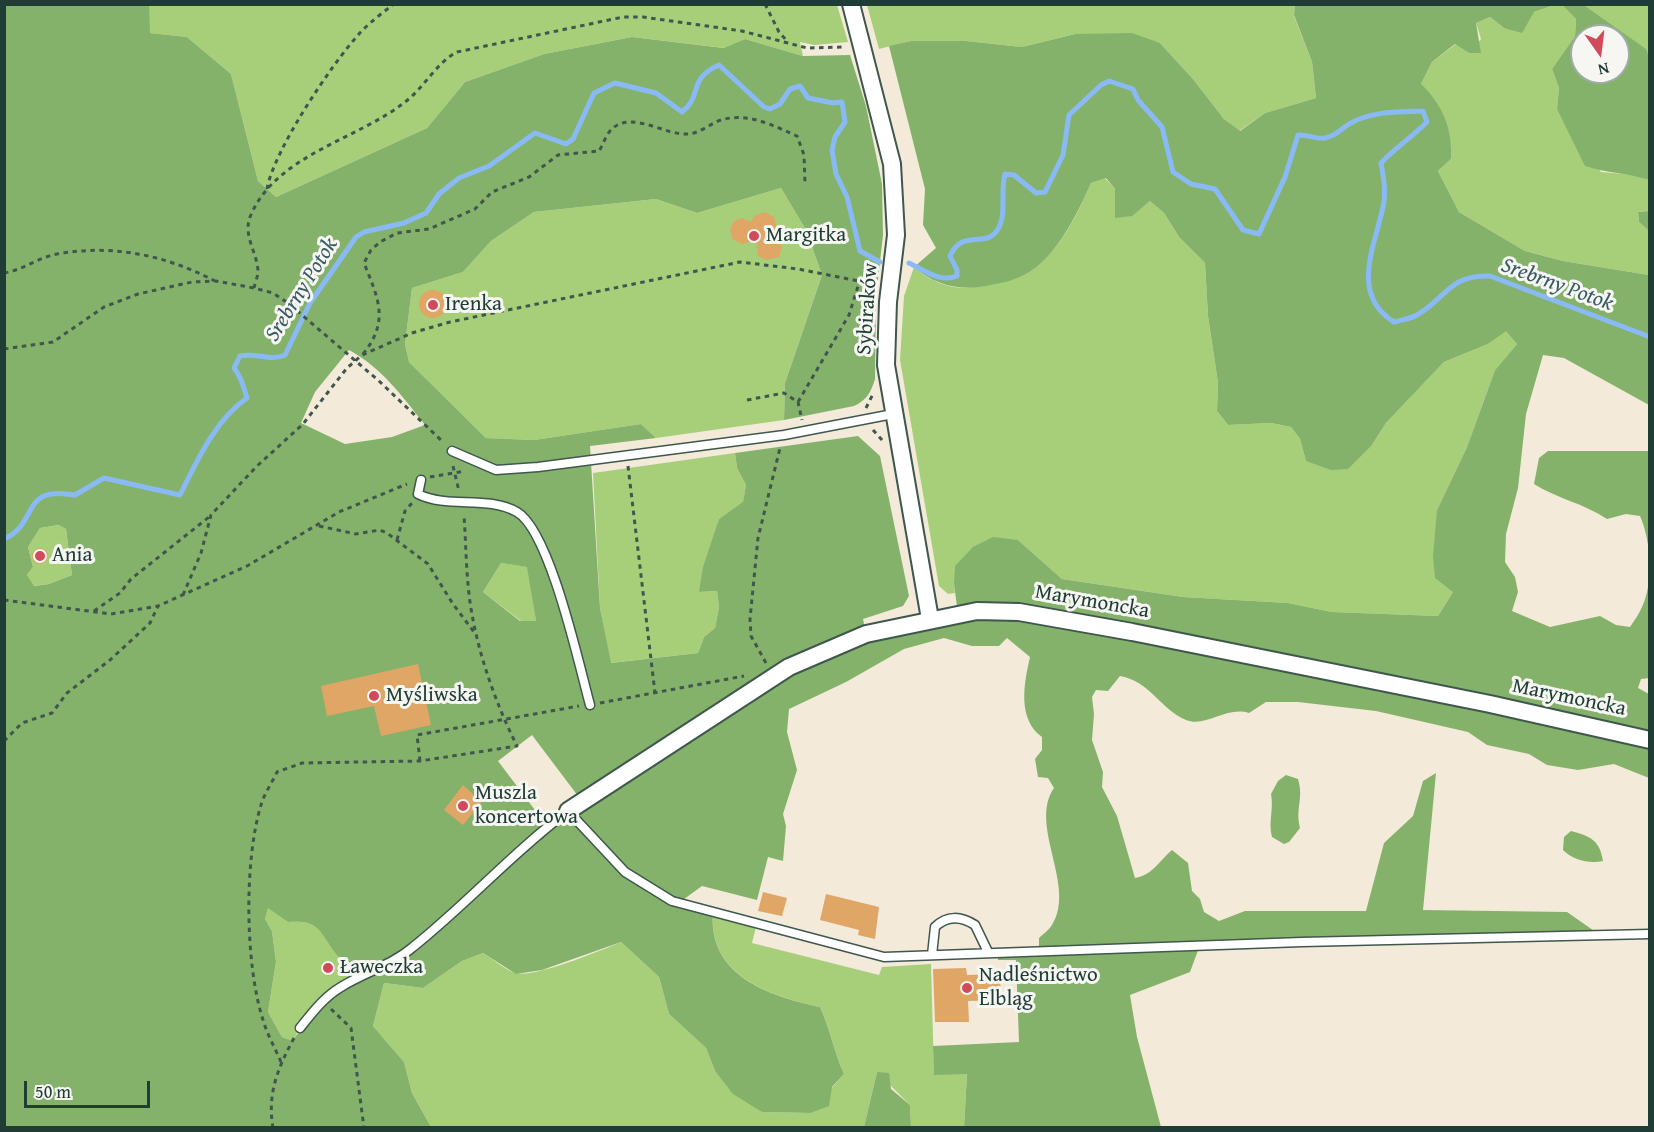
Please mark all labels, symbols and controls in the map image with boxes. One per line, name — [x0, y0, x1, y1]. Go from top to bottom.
north arrow — [1570, 24, 1630, 84]
text: N — [1596, 57, 1612, 82]
place label: Margitka — [766, 223, 846, 249]
marker: Margitka — [747, 229, 761, 243]
water label: Srebrny Potok — [260, 233, 344, 347]
water label: Srebrny Potok — [1497, 253, 1617, 317]
street label: Sybiraków — [852, 262, 884, 356]
place label: Irenka — [445, 292, 502, 318]
marker: Irenka — [426, 298, 440, 312]
place label: Ania — [52, 543, 92, 569]
marker: Ania — [33, 549, 47, 563]
street label: Marymoncka — [1033, 580, 1151, 624]
street label: Marymoncka — [1510, 674, 1628, 722]
place label: Myśliwska — [386, 683, 478, 709]
marker: Myśliwska — [367, 689, 381, 703]
place label: Muszla koncertowa — [475, 781, 578, 831]
marker: Muszla koncertowa — [456, 799, 470, 813]
place label: Ławeczka — [340, 955, 423, 981]
marker: Ławeczka — [321, 961, 335, 975]
place label: Nadleśnictwo Elbląg — [979, 963, 1098, 1013]
marker: Nadleśnictwo Elbląg — [960, 981, 974, 995]
scale bar — [27, 1069, 153, 1107]
text: 50 m — [35, 1078, 71, 1105]

